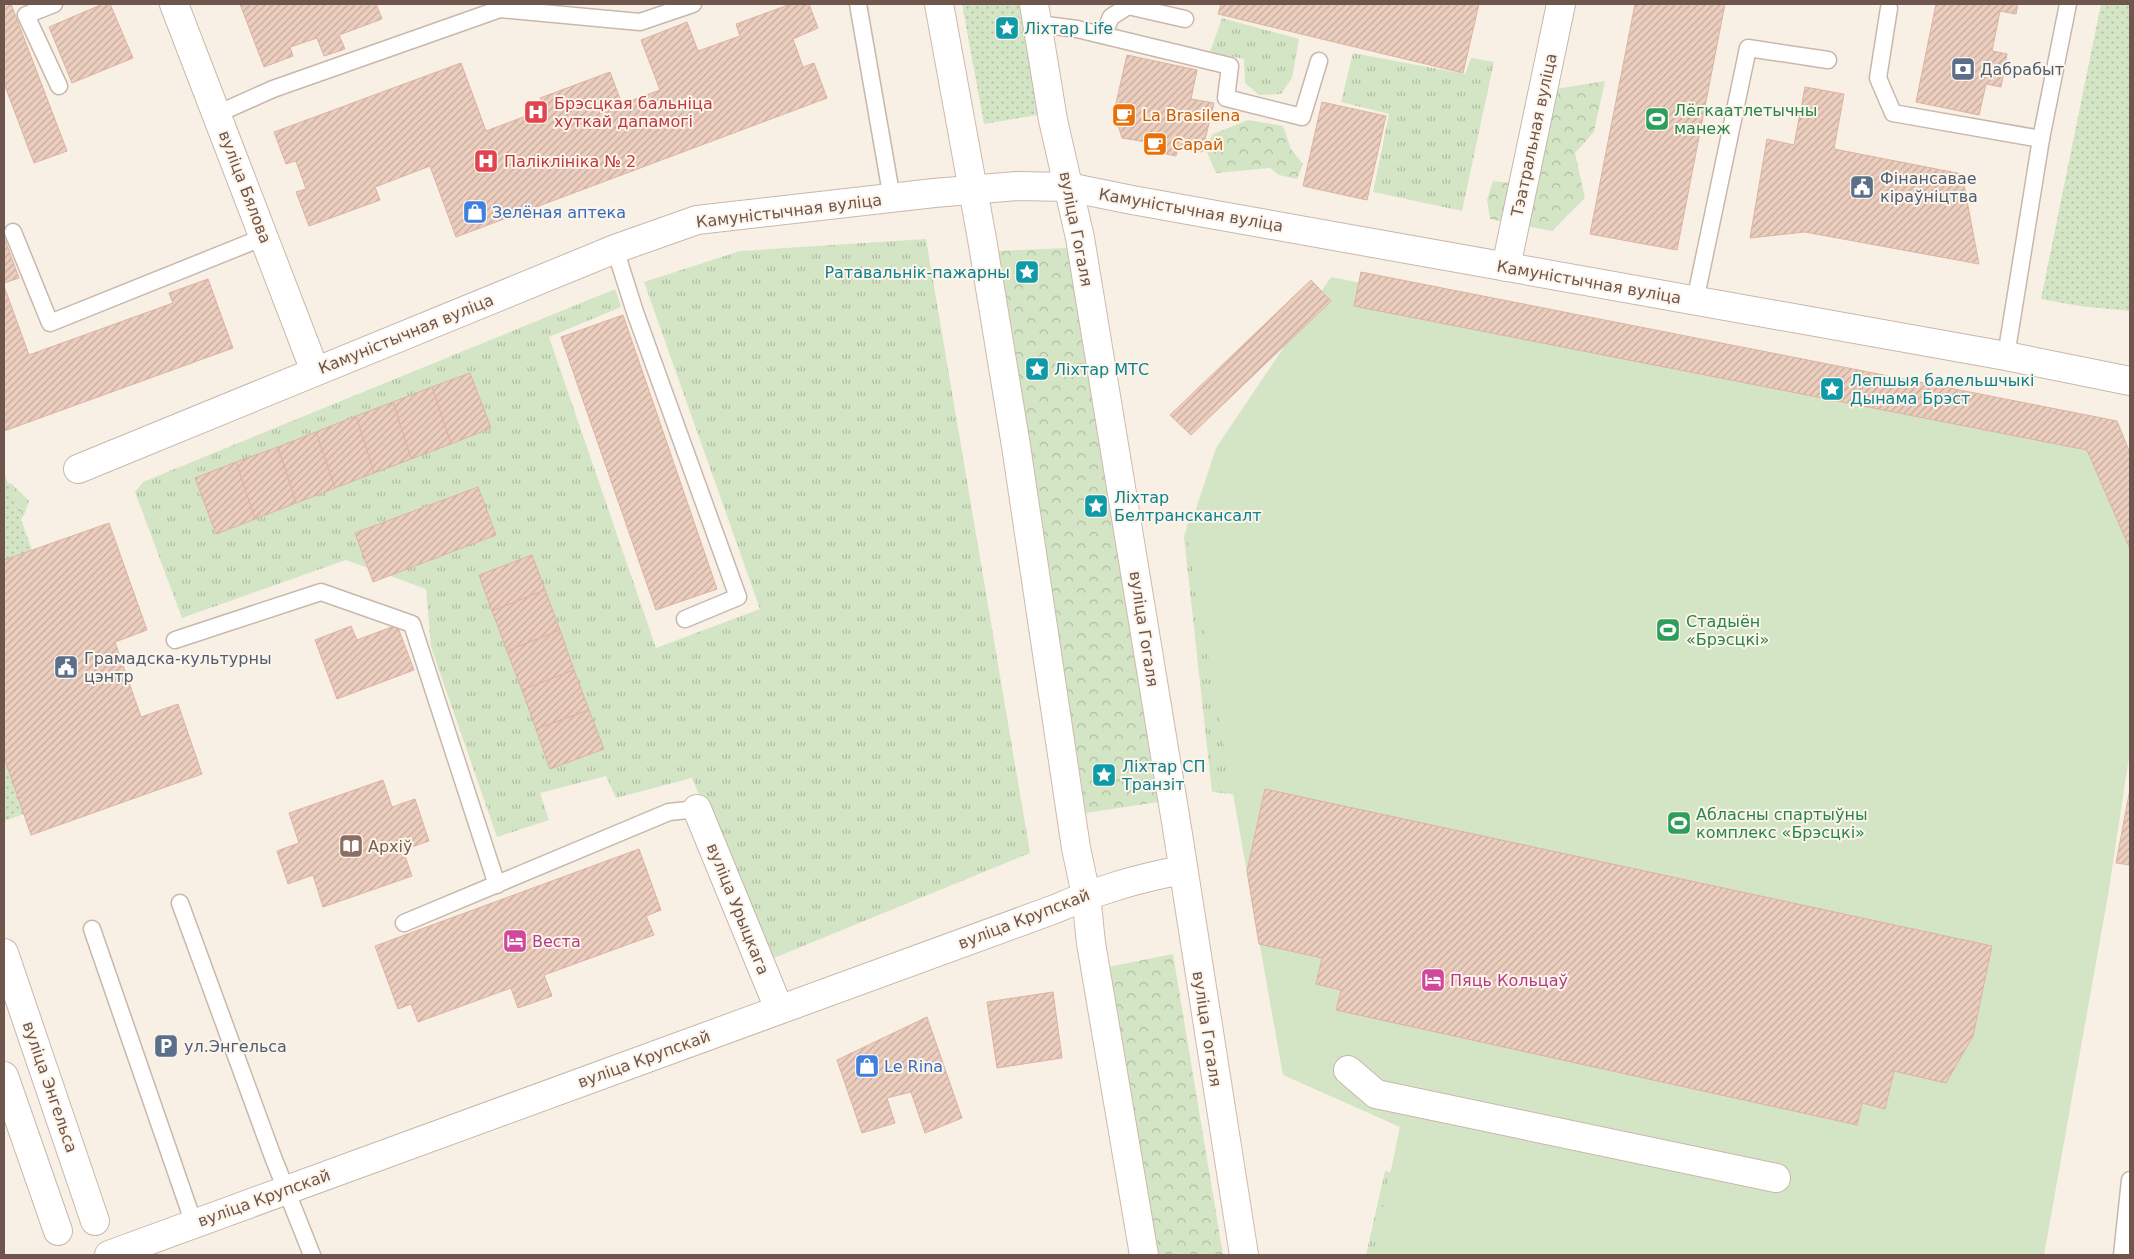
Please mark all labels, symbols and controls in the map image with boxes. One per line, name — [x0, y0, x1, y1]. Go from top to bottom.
place icon: Ліхтар Life — [994, 15, 1020, 41]
place label: Ліхтар Life — [1024, 19, 1113, 38]
street label: Тэатральная вуліца — [1507, 52, 1561, 219]
bank icon: Дабрабыт — [1950, 56, 1976, 82]
place label: Дабрабыт — [1980, 60, 2064, 79]
place label: Брэсцкая бальніца хуткай дапамогі — [554, 94, 713, 131]
hospital icon: Брэсцкая бальніца хуткай дапамогі — [523, 99, 549, 125]
place label: Лёгкаатлетычны манеж — [1674, 101, 1817, 138]
cafe icon: La Brasilena — [1111, 102, 1137, 128]
place label: La Brasilena — [1142, 106, 1240, 125]
sports icon: Лёгкаатлетычны манеж — [1644, 106, 1670, 132]
street label: вуліца Бялова — [215, 128, 275, 246]
cafe icon: Сарай — [1142, 131, 1168, 157]
place label: Сарай — [1172, 135, 1223, 154]
hospital icon: Паліклініка № 2 — [473, 148, 499, 174]
place label: Паліклініка № 2 — [504, 152, 636, 171]
place label: Фінансавае кіраўніцтва — [1880, 169, 1978, 206]
street label: вуліца Гогаля — [1056, 170, 1096, 288]
public building icon: Фінансавае кіраўніцтва — [1849, 174, 1875, 200]
street label: Камуністычная вуліца — [1097, 184, 1285, 236]
street label: Камуністычная вуліца — [695, 190, 883, 232]
shop icon: Зелёная аптека — [462, 199, 488, 225]
place label: Зелёная аптека — [492, 203, 626, 222]
street label: Камуністычная вуліца — [1495, 256, 1683, 308]
place icon: Ратавальнік-пажарны — [1014, 259, 1040, 285]
place label: Ратавальнік-пажарны — [824, 263, 1010, 282]
street label: Камуністычная вуліца — [316, 290, 496, 378]
place icon: Ліхтар МТС — [1024, 356, 1050, 382]
place label: Ліхтар МТС — [1054, 360, 1149, 379]
place label: Лепшыя балельшчыкі Дынама Брэст — [1850, 371, 2035, 408]
place icon: Лепшыя балельшчыкі Дынама Брэст — [1819, 376, 1845, 402]
place label: Ліхтар Белтранскансалт — [1114, 488, 1262, 525]
place icon: Ліхтар Белтранскансалт — [1083, 493, 1109, 519]
street label: вуліца Гогаля — [1125, 570, 1163, 688]
place label: Стадыён «Брэсцкі» — [1686, 612, 1769, 649]
sports icon: Стадыён «Брэсцкі» — [1655, 617, 1681, 643]
place label: Грамадска-культурны цэнтр — [84, 649, 272, 686]
public building icon: Грамадска-культурны цэнтр — [53, 654, 79, 680]
place label: Ліхтар СП Транзіт — [1121, 757, 1206, 794]
place icon: Ліхтар СП Транзіт — [1091, 762, 1117, 788]
place label: Абласны спартыўны комплекс «Брэсцкі» — [1696, 805, 1868, 842]
sports icon: Абласны спартыўны комплекс «Брэсцкі» — [1666, 810, 1692, 836]
library icon: Архіў — [338, 833, 364, 859]
place label: Архіў — [368, 837, 412, 856]
street label: вуліца Урыцкага — [703, 840, 773, 978]
street label: вуліца Крупскай — [955, 885, 1093, 953]
hotel icon: Веста — [502, 928, 528, 954]
place label: Веста — [532, 932, 581, 951]
hotel icon: Пяць Кольцаў — [1420, 967, 1446, 993]
street label: вуліца Гогаля — [1188, 970, 1226, 1088]
place label: Пяць Кольцаў — [1450, 971, 1568, 990]
street label: вуліца Энгельса — [19, 1019, 81, 1155]
street label: вуліца Крупскай — [575, 1026, 713, 1092]
parking icon: ул.Энгельса — [153, 1033, 179, 1059]
place label: ул.Энгельса — [184, 1037, 287, 1056]
shop icon: Le Rina — [854, 1053, 880, 1079]
place label: Le Rina — [884, 1057, 943, 1076]
street label: вуліца Крупскай — [195, 1165, 333, 1231]

